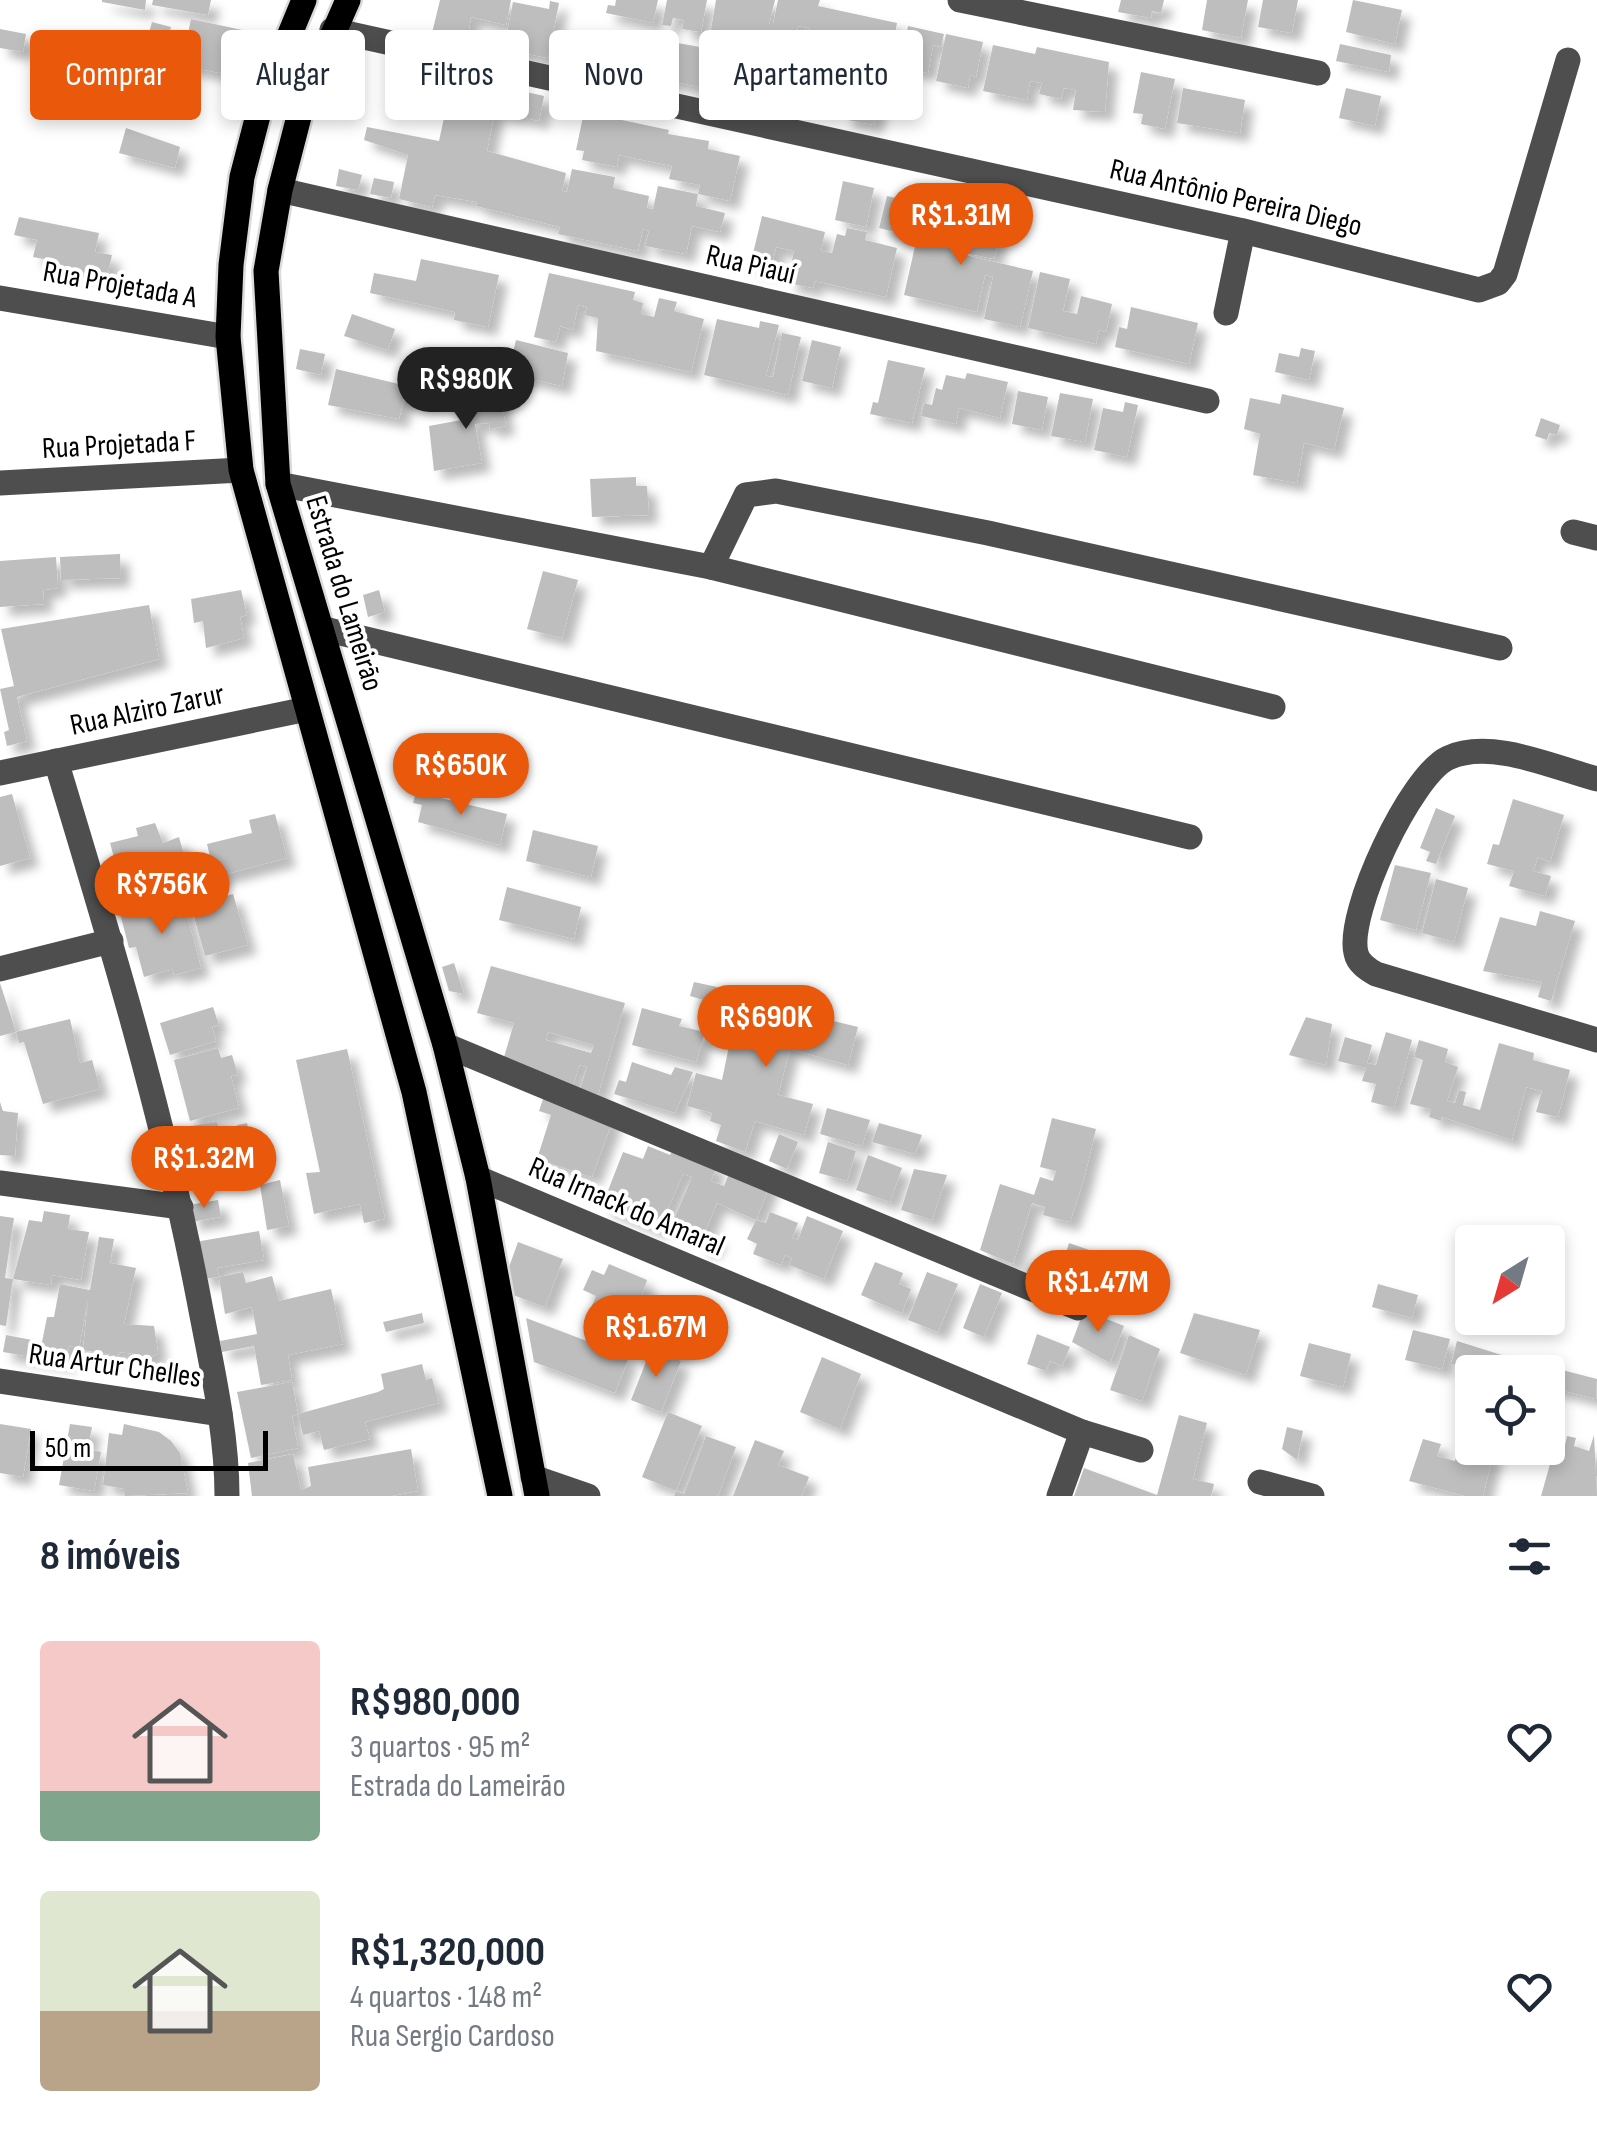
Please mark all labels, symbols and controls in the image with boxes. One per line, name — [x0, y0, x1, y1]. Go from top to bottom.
chip: Comprar — [30, 30, 201, 120]
chip: Alugar — [221, 30, 365, 120]
chip: Filtros — [385, 30, 529, 120]
chip: Novo — [549, 30, 679, 120]
chip: Apartamento — [699, 30, 923, 120]
street label: Rua Antônio Pereira Diego — [1106, 151, 1365, 245]
pin: R$1.31M — [869, 183, 1053, 268]
text: R$1.31M — [911, 196, 1011, 235]
street label: Rua Piauí — [703, 237, 799, 293]
street label: Rua Projetada A — [40, 254, 200, 316]
pin: R$980K — [385, 347, 547, 432]
text: R$980K — [419, 360, 513, 399]
street label: Rua Projetada F — [41, 423, 197, 467]
street label: Estrada do Lameirão — [297, 491, 391, 695]
street label: Rua Alziro Zarur — [67, 676, 228, 744]
pin: R$650K — [380, 733, 542, 818]
text: R$650K — [415, 746, 507, 785]
pin: R$756K — [81, 852, 243, 937]
text: R$756K — [117, 865, 207, 904]
pin: R$690K — [685, 985, 847, 1070]
text: R$690K — [719, 998, 813, 1037]
pin: R$1.32M — [112, 1126, 296, 1211]
text: R$1.32M — [153, 1139, 255, 1178]
street label: Rua Irnack do Amaral — [523, 1149, 730, 1264]
north arrow — [1455, 1225, 1565, 1335]
map controls — [1455, 1225, 1565, 1465]
pin: R$1.47M — [1006, 1250, 1190, 1335]
text: R$1.47M — [1047, 1263, 1149, 1302]
pin: R$1.67M — [564, 1295, 748, 1380]
text: R$1.67M — [605, 1308, 707, 1347]
street label: Rua Artur Chelles — [26, 1336, 203, 1396]
button: locate — [1455, 1355, 1565, 1465]
scale bar — [30, 1426, 268, 1470]
text: 50 m — [45, 1432, 91, 1465]
icon: filters — [1502, 1529, 1557, 1584]
text: 8 imóveis — [40, 1531, 181, 1582]
text: R$980,000 — [350, 1677, 520, 1728]
icon: home — [120, 1681, 240, 1801]
icon: heart — [1502, 1714, 1557, 1769]
text: 3 quartos · 95 m² — [350, 1728, 530, 1767]
text: Estrada do Lameirão — [350, 1767, 566, 1806]
text: R$1,320,000 — [350, 1927, 545, 1978]
icon: home — [120, 1931, 240, 2051]
icon: heart — [1502, 1964, 1557, 2019]
text: 4 quartos · 148 m² — [350, 1978, 542, 2017]
text: Rua Sergio Cardoso — [350, 2017, 555, 2056]

